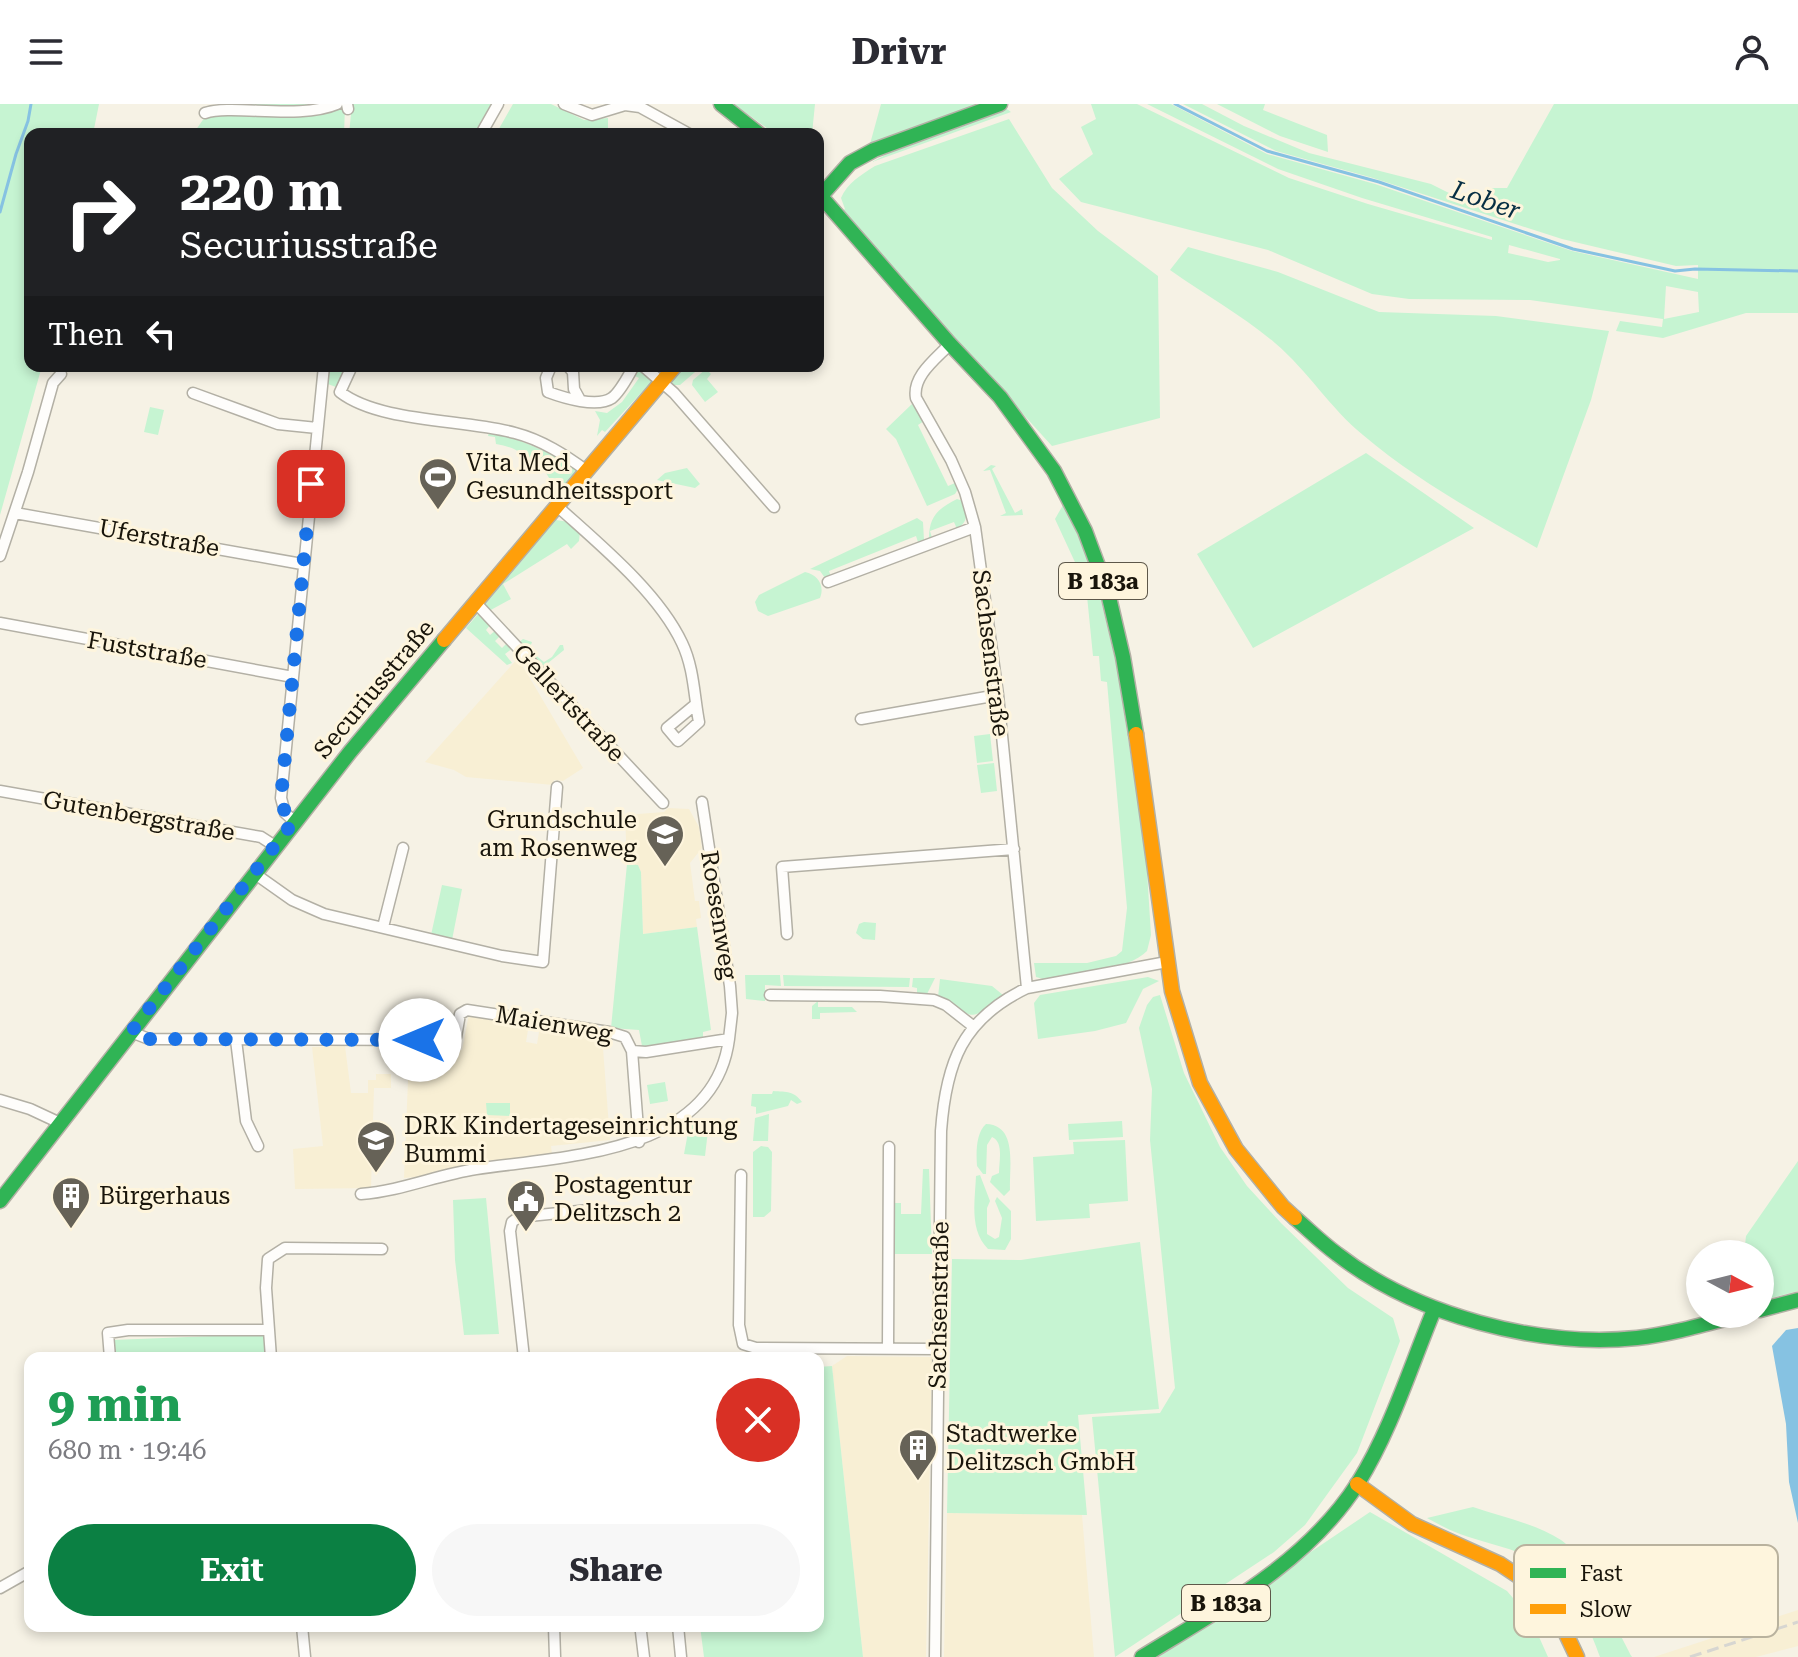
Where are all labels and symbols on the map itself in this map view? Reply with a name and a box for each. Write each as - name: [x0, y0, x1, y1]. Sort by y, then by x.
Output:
- water label: Lober: [1447, 174, 1525, 226]
- place label: Vita Med Gesundheitssport: [466, 449, 673, 505]
- pin: [277, 450, 345, 518]
- sports icon: Vita Med Gesundheitssport: [417, 456, 459, 511]
- street label: Uferstraße: [96, 514, 222, 562]
- road number: B 183a: [1059, 563, 1147, 599]
- street label: Sachsenstraße: [967, 568, 1015, 738]
- street label: Securiusstraße: [308, 614, 440, 764]
- street label: Fuststraße: [85, 626, 209, 674]
- street label: Gellertstraße: [507, 638, 631, 768]
- street label: Gutenbergstraße: [41, 785, 237, 847]
- place label: Grundschule am Rosenweg: [479, 806, 637, 862]
- school or university icon: Grundschule am Rosenweg: [644, 813, 686, 868]
- street label: Roesenweg: [695, 849, 743, 982]
- position arrow: [378, 998, 462, 1082]
- street label: Maienweg: [494, 1000, 615, 1048]
- place label: DRK Kindertageseinrichtung Bummi: [404, 1112, 738, 1168]
- school or university icon: DRK Kindertageseinrichtung Bummi: [355, 1119, 397, 1174]
- place label: Postagentur Delitzsch 2: [554, 1171, 692, 1227]
- building icon: Bürgerhaus: [50, 1175, 92, 1230]
- public building icon: Postagentur Delitzsch 2: [505, 1178, 547, 1233]
- place label: Bürgerhaus: [99, 1182, 230, 1210]
- street label: Sachsenstraße: [924, 1221, 954, 1389]
- north arrow: [1686, 1240, 1774, 1328]
- place label: Stadtwerke Delitzsch GmbH: [946, 1420, 1135, 1476]
- building icon: Stadtwerke Delitzsch GmbH: [897, 1427, 939, 1482]
- legend: [1514, 1545, 1778, 1637]
- text: Fast: [1580, 1561, 1623, 1586]
- road number: B 183a: [1182, 1585, 1270, 1621]
- text: Slow: [1580, 1597, 1633, 1622]

